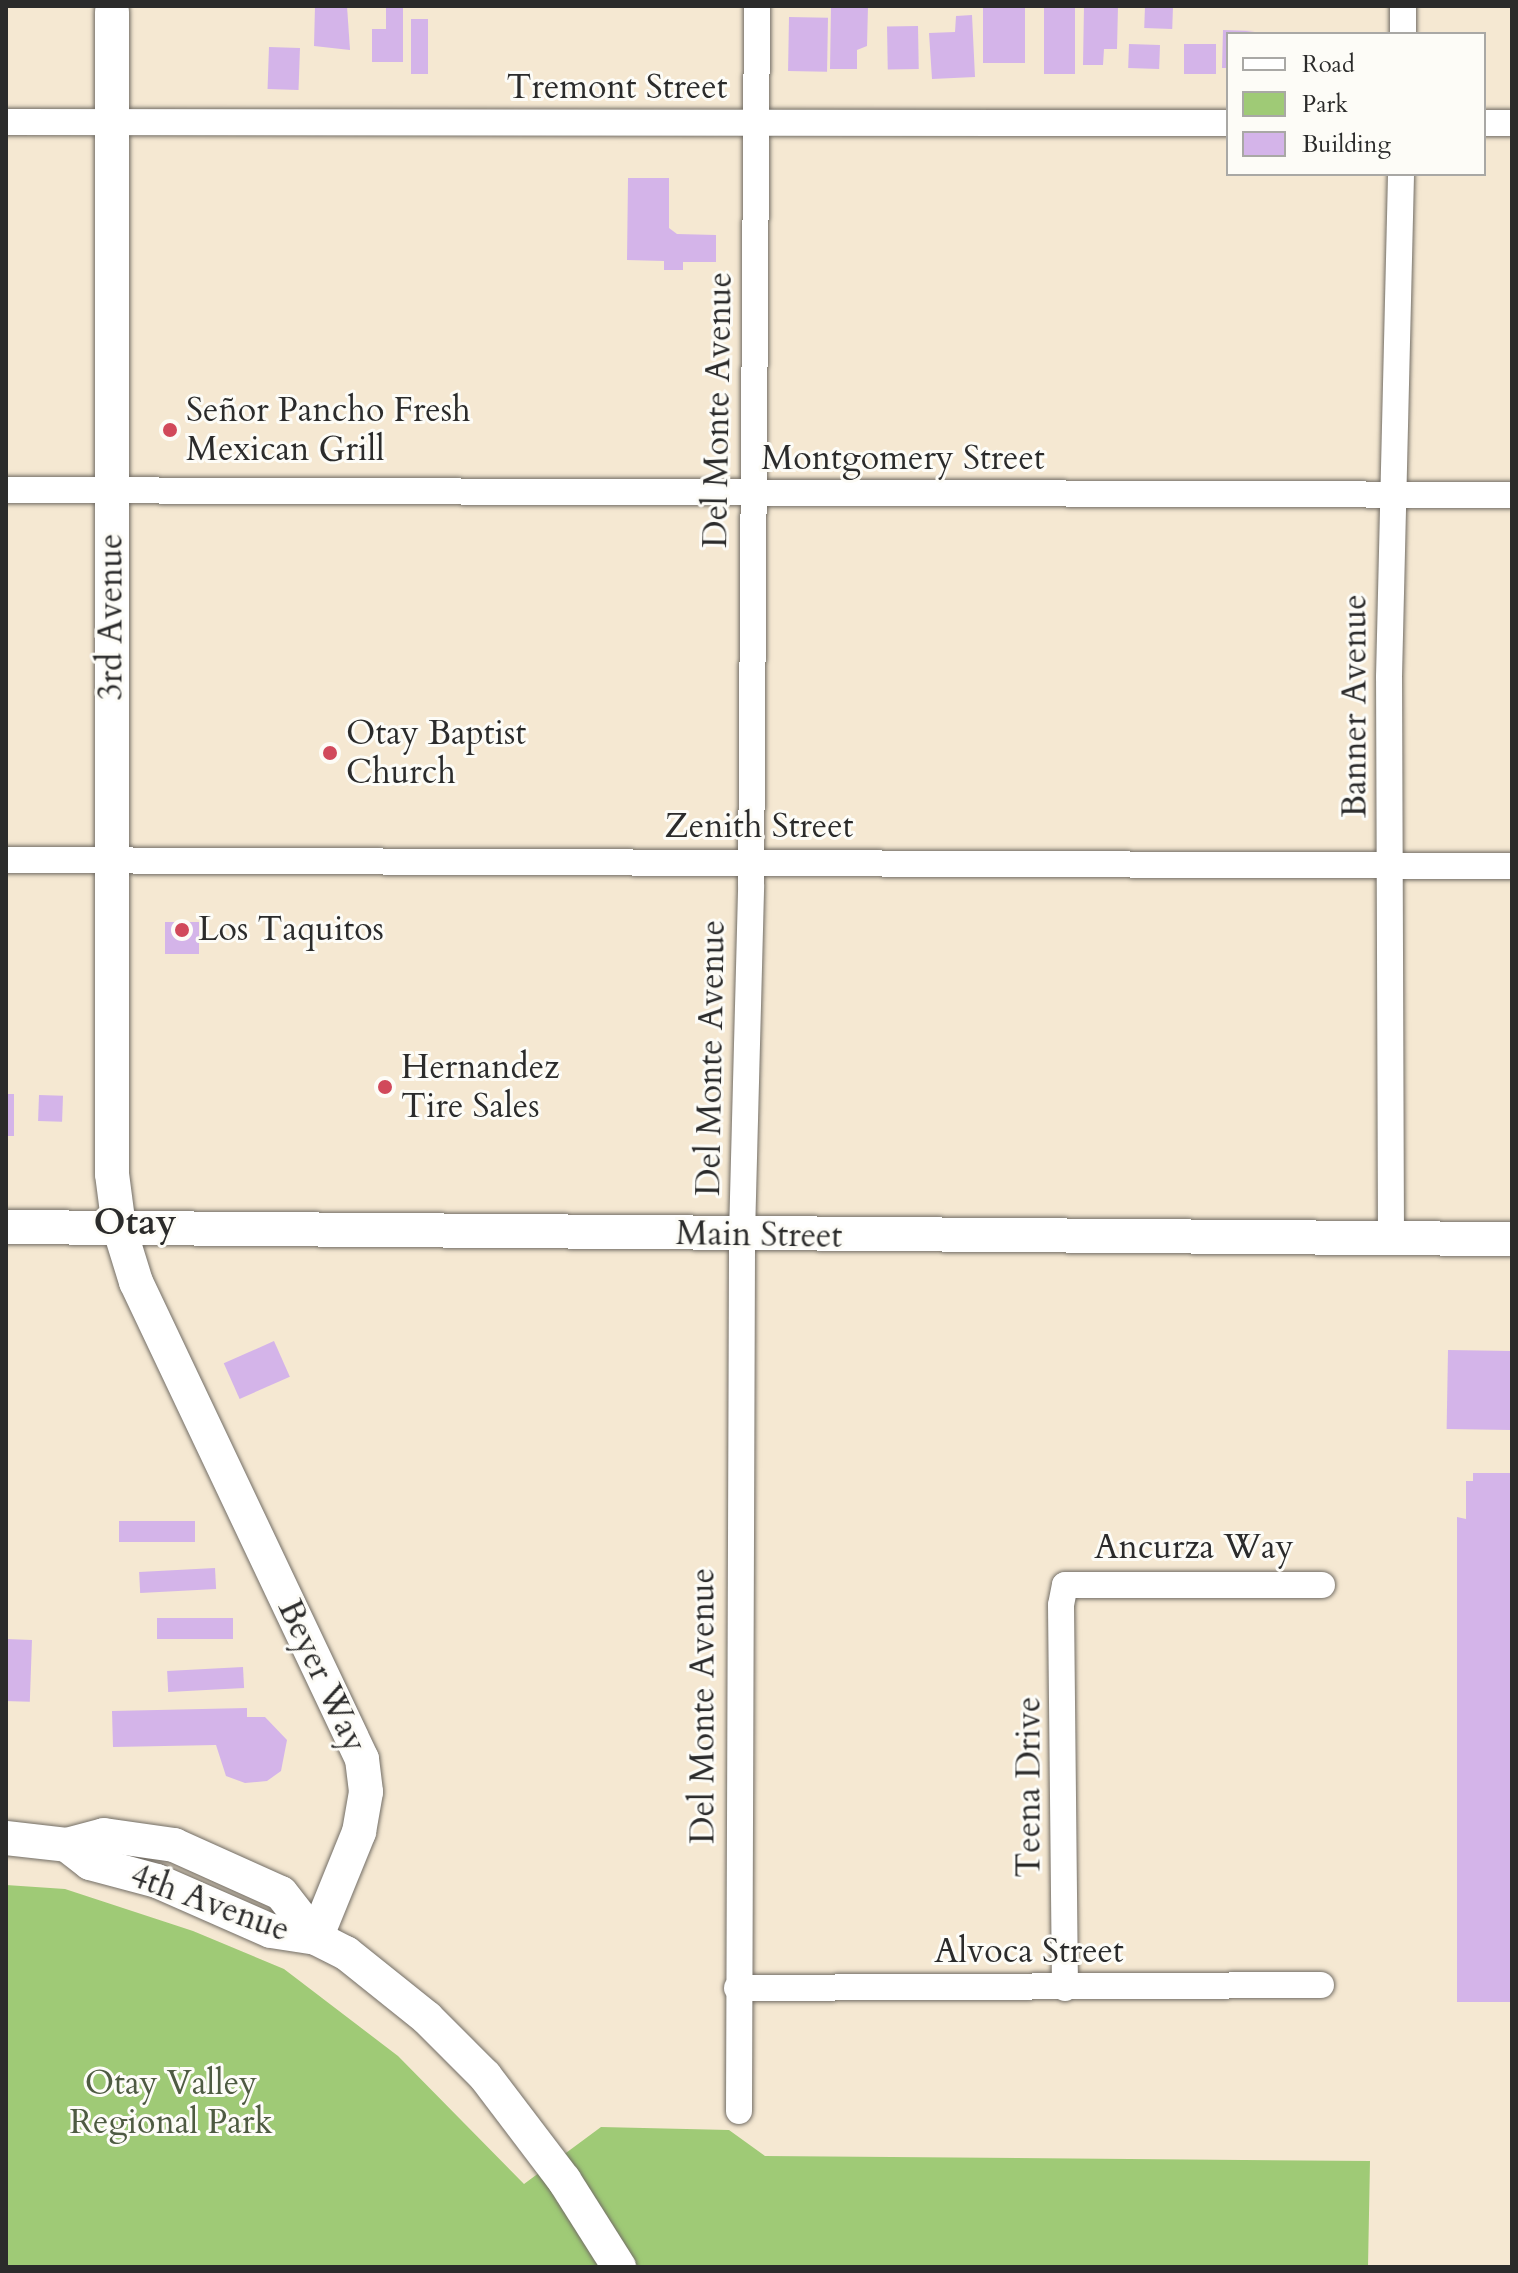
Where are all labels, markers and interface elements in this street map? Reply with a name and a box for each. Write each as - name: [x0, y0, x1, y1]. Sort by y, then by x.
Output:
- legend: [1226, 32, 1486, 176]
- text: Road: [1302, 48, 1355, 81]
- street label: Tremont Street: [507, 68, 727, 108]
- text: Park: [1302, 88, 1348, 121]
- text: Building: [1302, 128, 1391, 161]
- street label: Del Monte Avenue: [695, 272, 741, 548]
- place label: Señor Pancho Fresh Mexican Grill: [186, 390, 471, 470]
- marker: Señor Pancho Fresh Mexican Grill: [161, 421, 179, 439]
- street label: Montgomery Street: [761, 439, 1045, 479]
- street label: 3rd Avenue: [91, 533, 131, 701]
- street label: Banner Avenue: [1335, 594, 1375, 818]
- place label: Otay Baptist Church: [346, 713, 526, 792]
- marker: Otay Baptist Church: [321, 744, 339, 762]
- street label: Zenith Street: [665, 807, 853, 847]
- place label: Los Taquitos: [198, 910, 384, 950]
- street label: Del Monte Avenue: [688, 920, 734, 1196]
- marker: Los Taquitos: [173, 921, 191, 939]
- place label: Hernandez Tire Sales: [401, 1047, 559, 1126]
- marker: Hernandez Tire Sales: [376, 1078, 394, 1096]
- district label: Otay: [93, 1201, 177, 1245]
- street label: Main Street: [675, 1213, 843, 1257]
- street label: Ancurza Way: [1094, 1528, 1294, 1568]
- street label: Del Monte Avenue: [683, 1568, 723, 1844]
- street label: Beyer Way: [269, 1593, 375, 1759]
- street label: Teena Drive: [1009, 1696, 1049, 1878]
- street label: 4th Avenue: [125, 1855, 295, 1951]
- street label: Alvoca Street: [934, 1932, 1124, 1972]
- park label: Otay Valley Regional Park: [69, 2063, 273, 2142]

